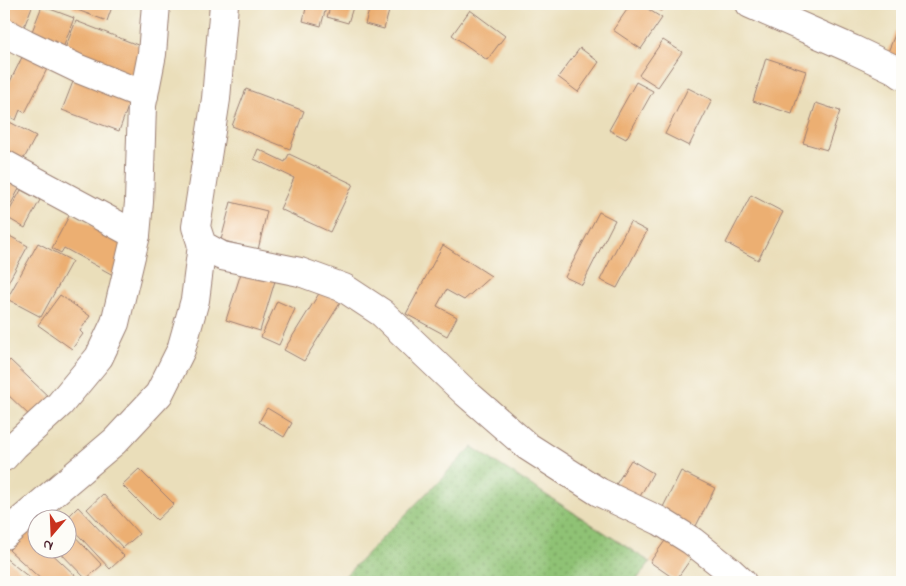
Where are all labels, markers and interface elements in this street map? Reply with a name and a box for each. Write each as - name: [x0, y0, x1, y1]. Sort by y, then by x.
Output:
- north arrow: [28, 508, 78, 558]
- text: N: [40, 533, 56, 556]

